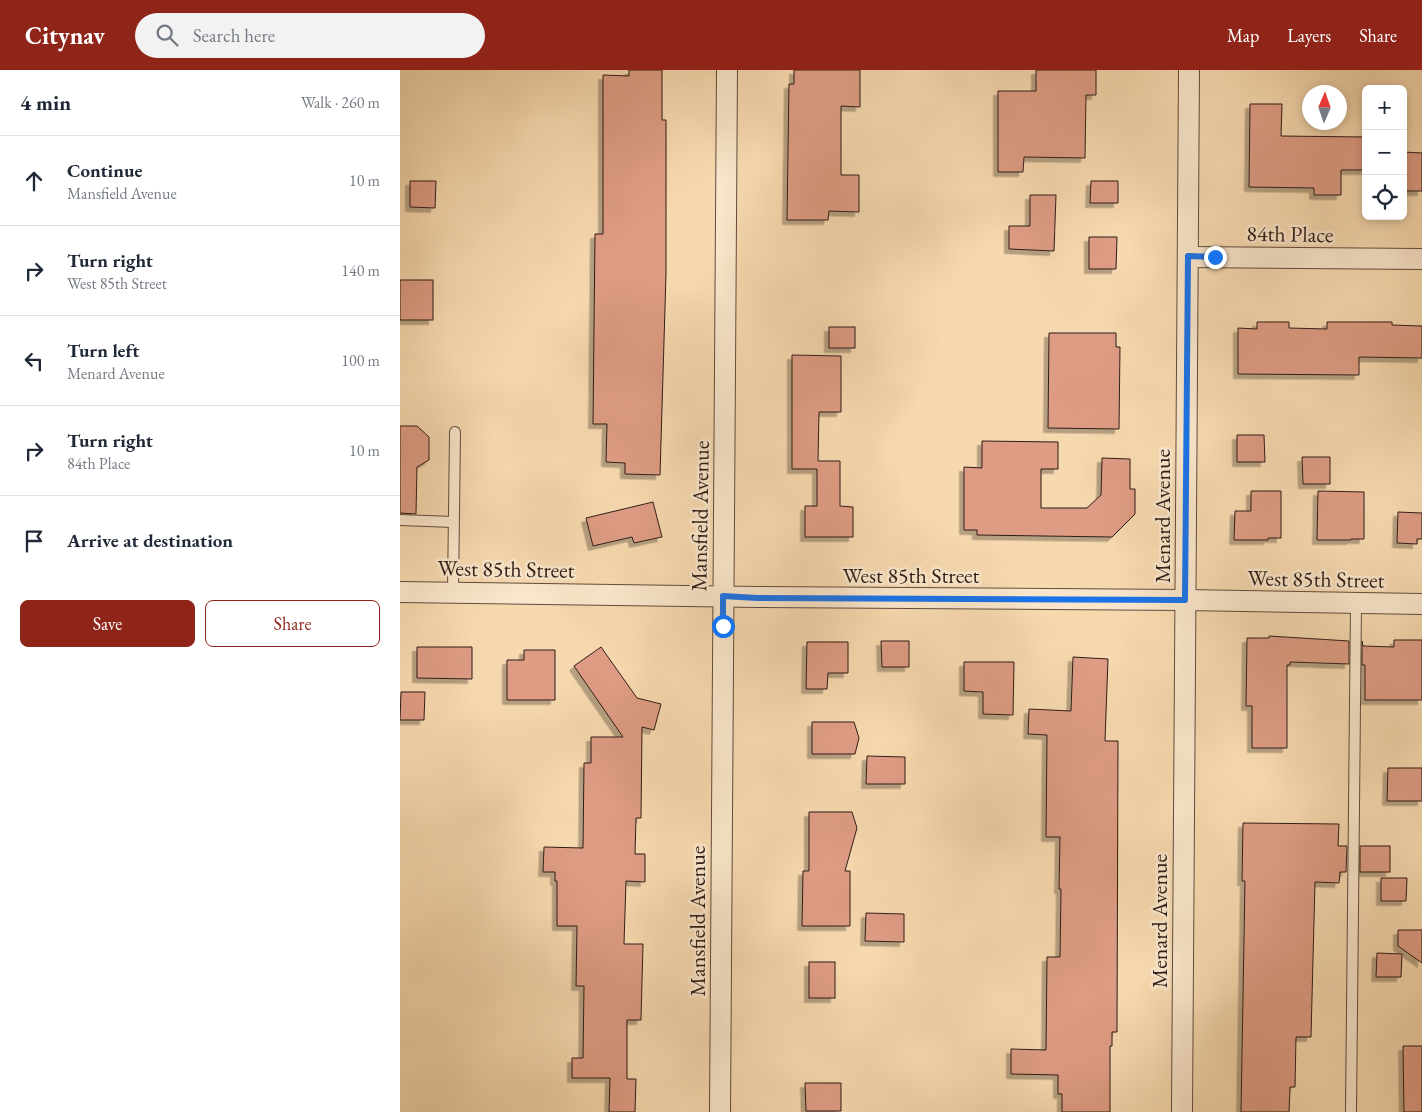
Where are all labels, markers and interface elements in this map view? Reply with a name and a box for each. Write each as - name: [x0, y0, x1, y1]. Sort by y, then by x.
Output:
- search box: [135, 13, 485, 58]
- text: Citynav: [25, 20, 105, 51]
- icon: search: [153, 21, 181, 49]
- text: Search here: [193, 23, 275, 48]
- text: Map: [1227, 24, 1259, 47]
- text: Layers: [1287, 24, 1331, 47]
- text: Share: [1359, 24, 1397, 47]
- north arrow: [1302, 85, 1347, 130]
- map controls: [1362, 85, 1407, 220]
- button: +: [1362, 85, 1407, 130]
- text: 4 min: [20, 89, 71, 116]
- text: Walk · 260 m: [301, 92, 380, 113]
- button: −: [1362, 130, 1407, 175]
- text: Continue: [67, 158, 142, 183]
- icon: ahead: [20, 167, 48, 195]
- text: 10 m: [349, 170, 380, 191]
- button: locate: [1362, 175, 1407, 220]
- text: Mansfield Avenue: [67, 183, 177, 204]
- street label: 84th Place: [1246, 219, 1334, 249]
- route end: [1204, 246, 1227, 269]
- text: Turn right: [67, 248, 153, 273]
- icon: right: [20, 257, 48, 285]
- text: 140 m: [341, 260, 380, 281]
- text: West 85th Street: [67, 273, 167, 294]
- text: Turn left: [67, 338, 139, 363]
- icon: left: [20, 347, 48, 375]
- text: 100 m: [341, 350, 380, 371]
- text: Menard Avenue: [67, 363, 165, 384]
- text: Turn right: [67, 428, 153, 453]
- icon: right: [20, 437, 48, 465]
- text: 10 m: [349, 440, 380, 461]
- street label: Mansfield Avenue: [684, 440, 716, 592]
- street label: Menard Avenue: [1148, 448, 1177, 583]
- text: 84th Place: [67, 453, 130, 474]
- icon: arrive: [20, 527, 48, 555]
- text: Arrive at destination: [67, 528, 233, 553]
- street label: West 85th Street: [437, 553, 575, 585]
- street label: West 85th Street: [842, 561, 980, 590]
- street label: West 85th Street: [1247, 563, 1385, 595]
- button: Save: [20, 600, 195, 647]
- button: Share: [205, 600, 380, 647]
- route start: [712, 615, 735, 638]
- street label: Mansfield Avenue: [683, 845, 712, 996]
- street label: Menard Avenue: [1145, 853, 1174, 988]

